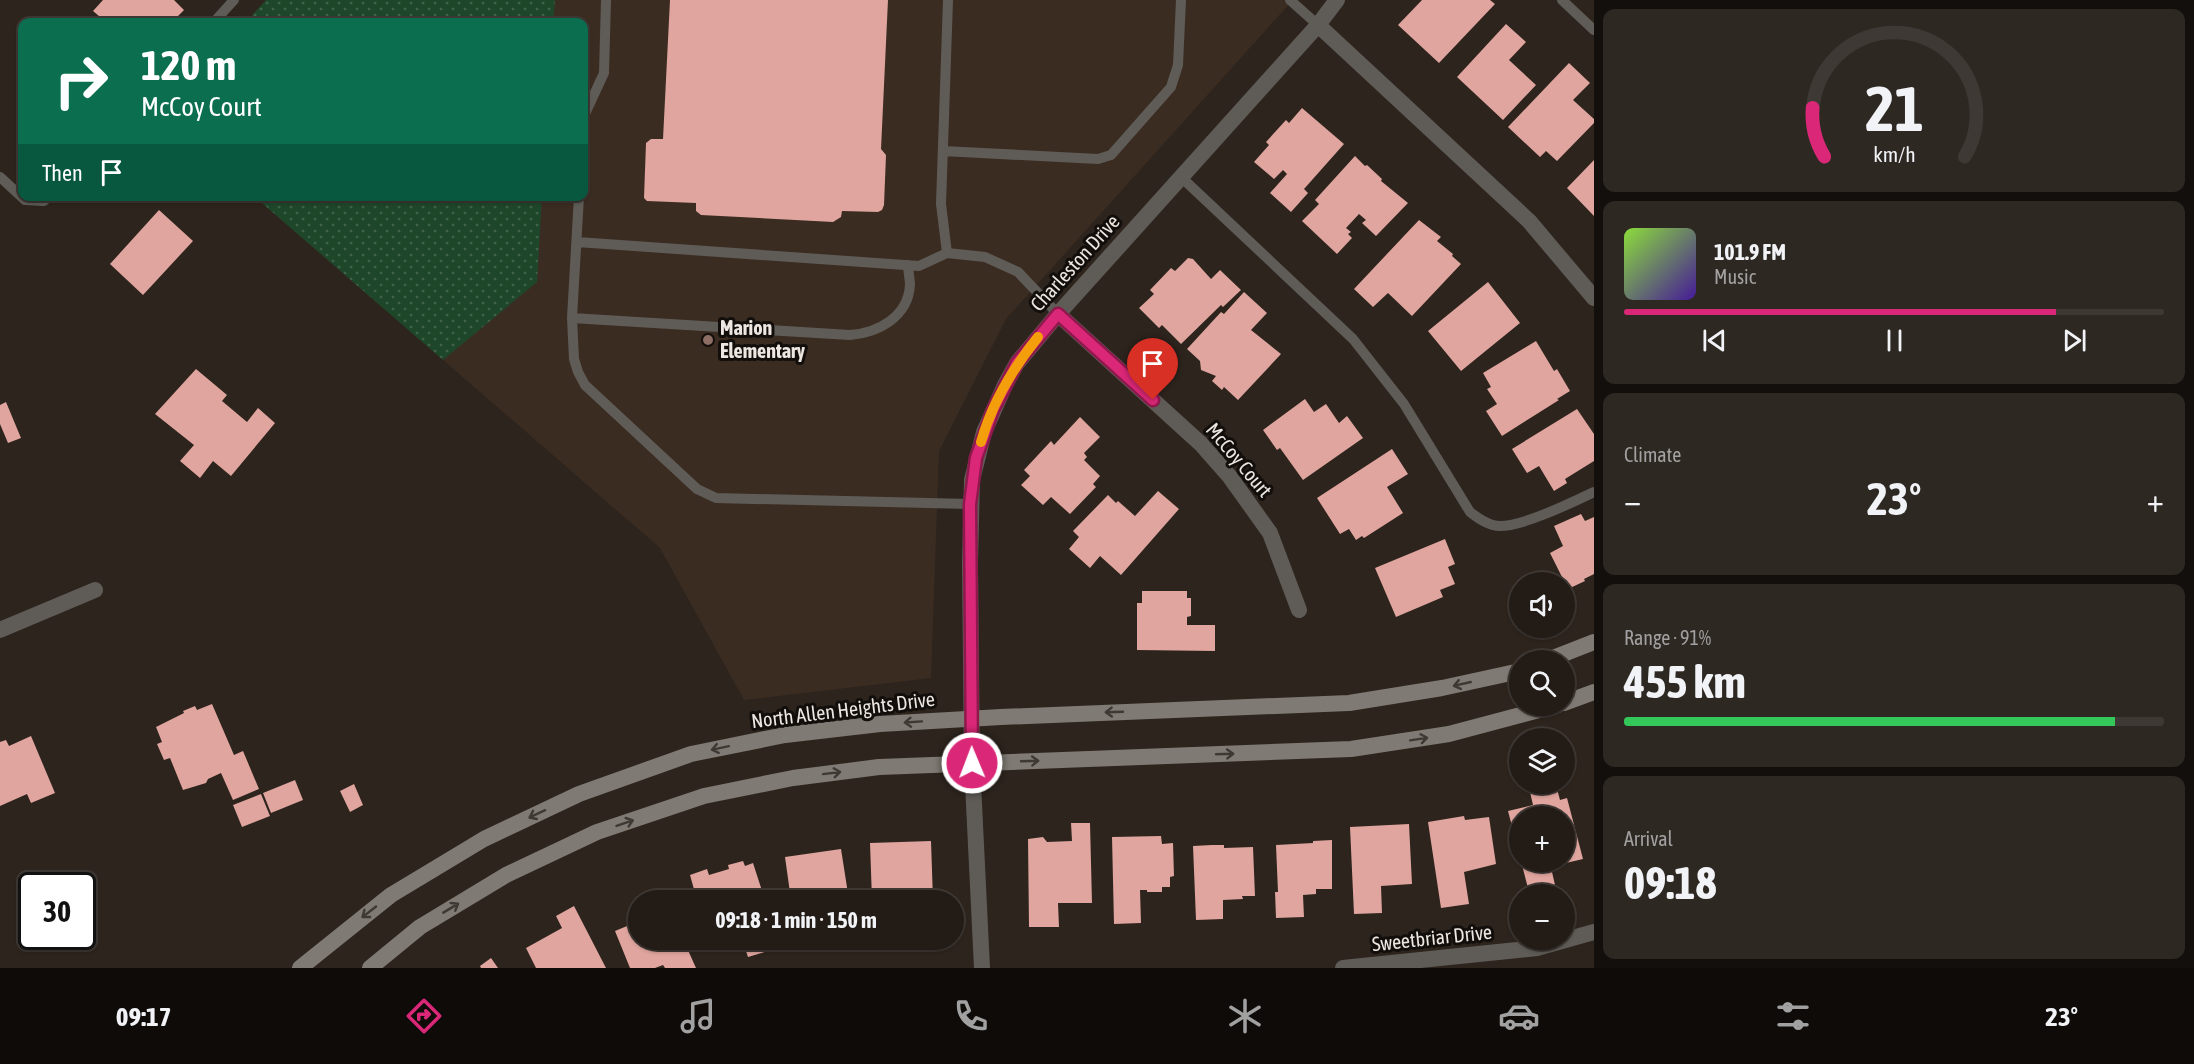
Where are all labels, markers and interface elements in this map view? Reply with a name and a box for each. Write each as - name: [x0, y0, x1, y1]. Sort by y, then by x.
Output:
- text: 120 m: [141, 41, 236, 89]
- icon: right: [42, 42, 120, 120]
- text: 21: [1865, 74, 1923, 145]
- text: McCoy Court: [141, 91, 262, 122]
- text: km/h: [1873, 143, 1915, 168]
- icon: arrive: [95, 156, 128, 189]
- text: Then: [42, 160, 83, 186]
- street label: Charleston Drive: [1025, 210, 1124, 315]
- text: 101.9 FM: [1714, 239, 1786, 265]
- text: Music: [1714, 265, 1756, 288]
- place label: Marion Elementary: [720, 316, 806, 362]
- icon: previous: [1698, 324, 1731, 357]
- icon: pause: [1878, 324, 1911, 357]
- icon: next: [2058, 324, 2091, 357]
- marker: Marion Elementary: [701, 333, 715, 347]
- pin: [1127, 338, 1178, 400]
- icon: arrive: [1136, 347, 1169, 380]
- street label: McCoy Court: [1202, 418, 1277, 502]
- text: Climate: [1624, 443, 1681, 466]
- text: 23°: [1867, 473, 1921, 525]
- text: −: [1624, 481, 1641, 519]
- text: +: [2147, 481, 2164, 519]
- map controls: [1509, 572, 1575, 950]
- button: sound: [1509, 572, 1575, 638]
- text: Range · 91%: [1624, 626, 1711, 649]
- button: search: [1509, 650, 1575, 716]
- text: 455 km: [1624, 656, 1746, 708]
- one-way arrow: [1453, 678, 1472, 690]
- street label: North Allen Heights Drive: [750, 687, 936, 732]
- one-way arrow: [1104, 707, 1124, 718]
- one-way arrow: [903, 716, 923, 727]
- button: layers: [1509, 728, 1575, 794]
- position arrow: [940, 731, 1004, 795]
- one-way arrow: [1409, 733, 1429, 744]
- one-way arrow: [711, 743, 730, 754]
- one-way arrow: [1215, 748, 1235, 760]
- one-way arrow: [1020, 756, 1040, 767]
- one-way arrow: [822, 768, 842, 779]
- button: +: [1509, 806, 1575, 872]
- one-way arrow: [528, 808, 546, 820]
- one-way arrow: [615, 816, 634, 827]
- text: Arrival: [1624, 827, 1673, 850]
- text: 09:18: [1624, 857, 1717, 909]
- speed limit sign: 30: [18, 872, 96, 950]
- button: −: [1509, 884, 1575, 950]
- one-way arrow: [442, 902, 459, 915]
- one-way arrow: [361, 906, 377, 919]
- text: 09:18 · 1 min · 150 m: [715, 907, 877, 933]
- street label: Sweetbriar Drive: [1371, 920, 1493, 955]
- icon: directions: [403, 995, 445, 1037]
- icon: music: [677, 995, 719, 1037]
- icon: phone: [950, 995, 992, 1037]
- icon: climate: [1224, 995, 1266, 1037]
- icon: car: [1498, 995, 1540, 1037]
- icon: filters: [1772, 995, 1814, 1037]
- text: 09:17: [116, 1001, 171, 1032]
- text: 23°: [2045, 1001, 2078, 1032]

